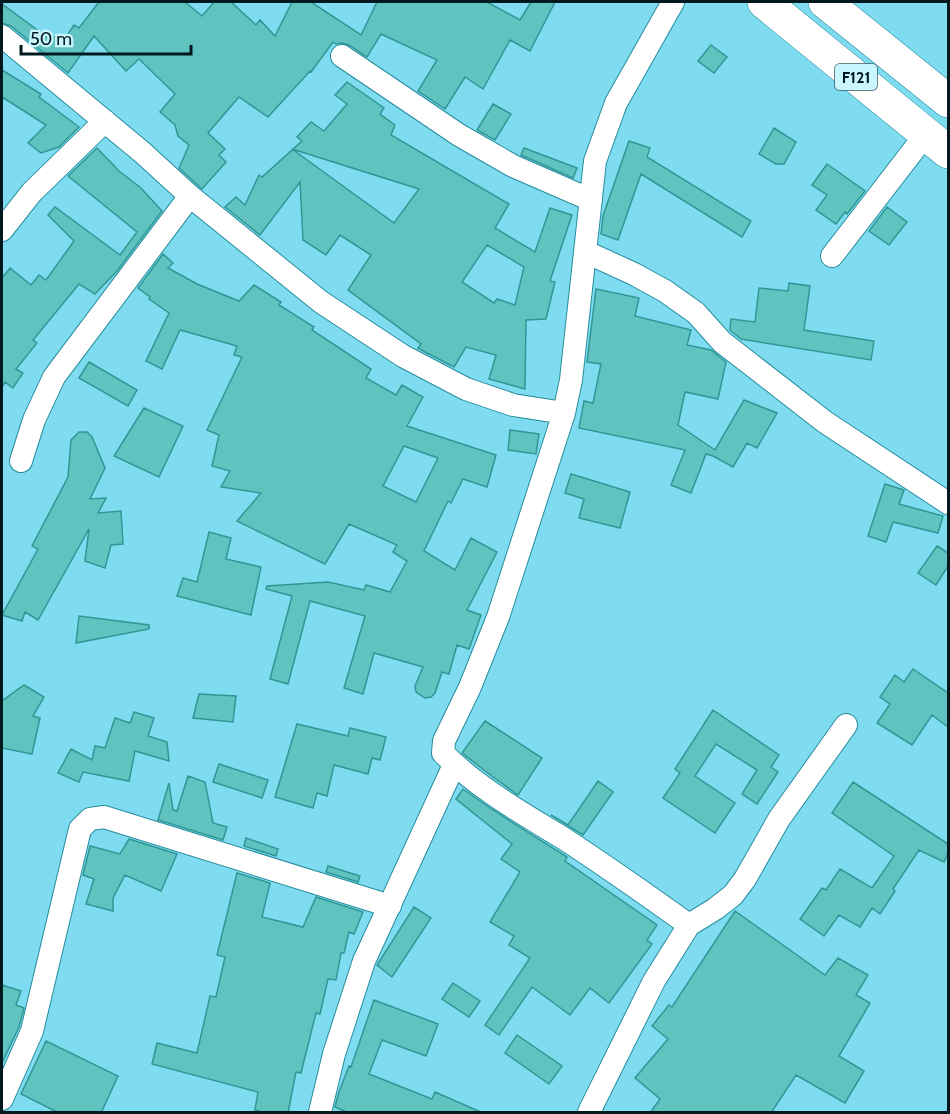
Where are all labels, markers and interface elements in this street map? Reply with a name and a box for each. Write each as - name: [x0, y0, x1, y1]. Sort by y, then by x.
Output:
- scale bar: [21, 18, 190, 56]
- text: 50 m: [30, 28, 72, 50]
- road number: F121: [835, 64, 877, 90]

